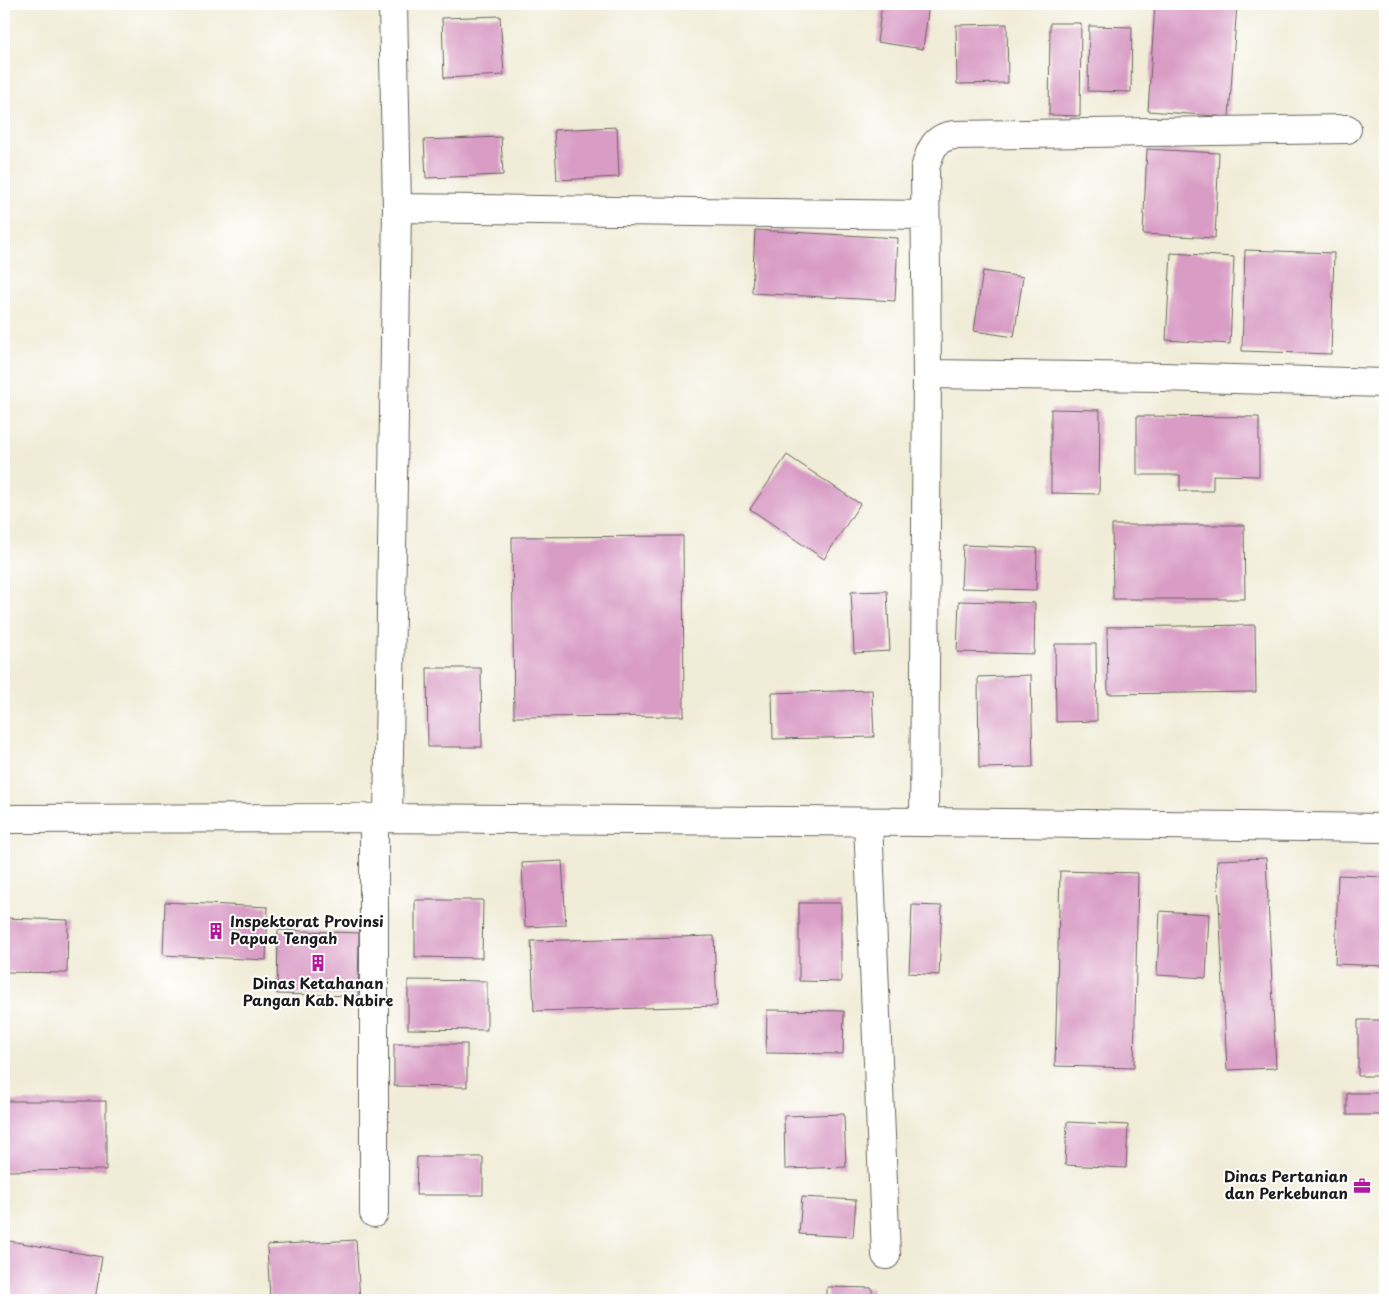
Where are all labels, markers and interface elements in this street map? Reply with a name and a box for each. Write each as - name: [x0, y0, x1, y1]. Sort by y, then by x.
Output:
- place label: Inspektorat Provinsi Papua Tengah: [230, 909, 384, 949]
- building icon: Inspektorat Provinsi Papua Tengah: [206, 921, 226, 941]
- building icon: Dinas Ketahanan Pangan Kab. Nabire: [308, 953, 328, 973]
- place label: Dinas Ketahanan Pangan Kab. Nabire: [243, 971, 393, 1011]
- place label: Dinas Pertanian dan Perkebunan: [1224, 1164, 1348, 1204]
- office icon: Dinas Pertanian dan Perkebunan: [1352, 1176, 1372, 1196]

